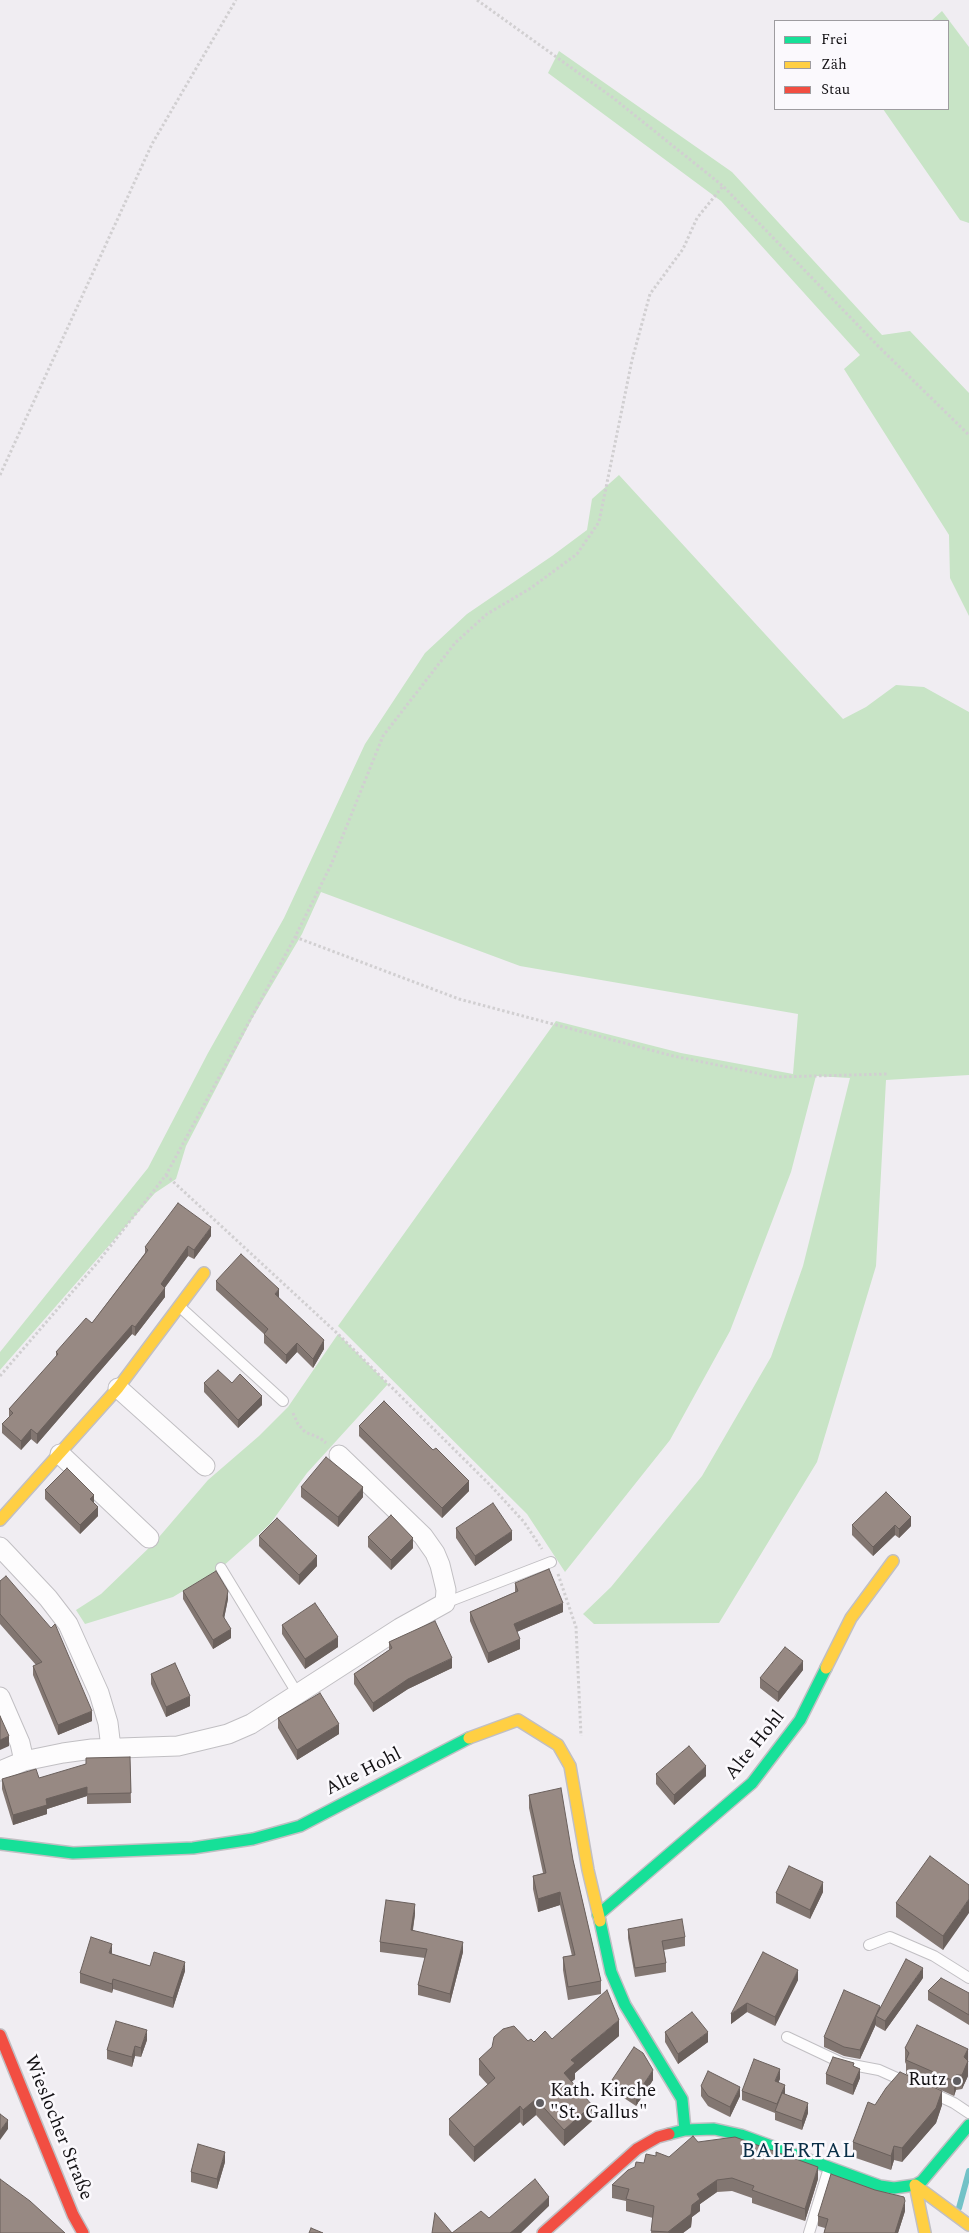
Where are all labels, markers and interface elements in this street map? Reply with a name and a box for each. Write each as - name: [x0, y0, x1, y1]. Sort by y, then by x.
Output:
- legend: [774, 20, 949, 110]
- text: Frei: [821, 28, 848, 51]
- text: Zäh: [821, 53, 847, 76]
- text: Stau: [821, 78, 850, 101]
- street label: Alte Hohl: [721, 1707, 791, 1785]
- street label: Alte Hohl: [322, 1744, 406, 1802]
- street label: Wieslocher Straße: [18, 2052, 96, 2204]
- place label: Rutz: [908, 2070, 947, 2092]
- marker: Rutz: [951, 2075, 963, 2087]
- place label: Kath. Kirche "St. Gallus": [550, 2081, 656, 2125]
- marker: Kath. Kirche "St. Gallus": [534, 2097, 546, 2109]
- district label: BAIERTAL: [740, 2140, 858, 2166]

